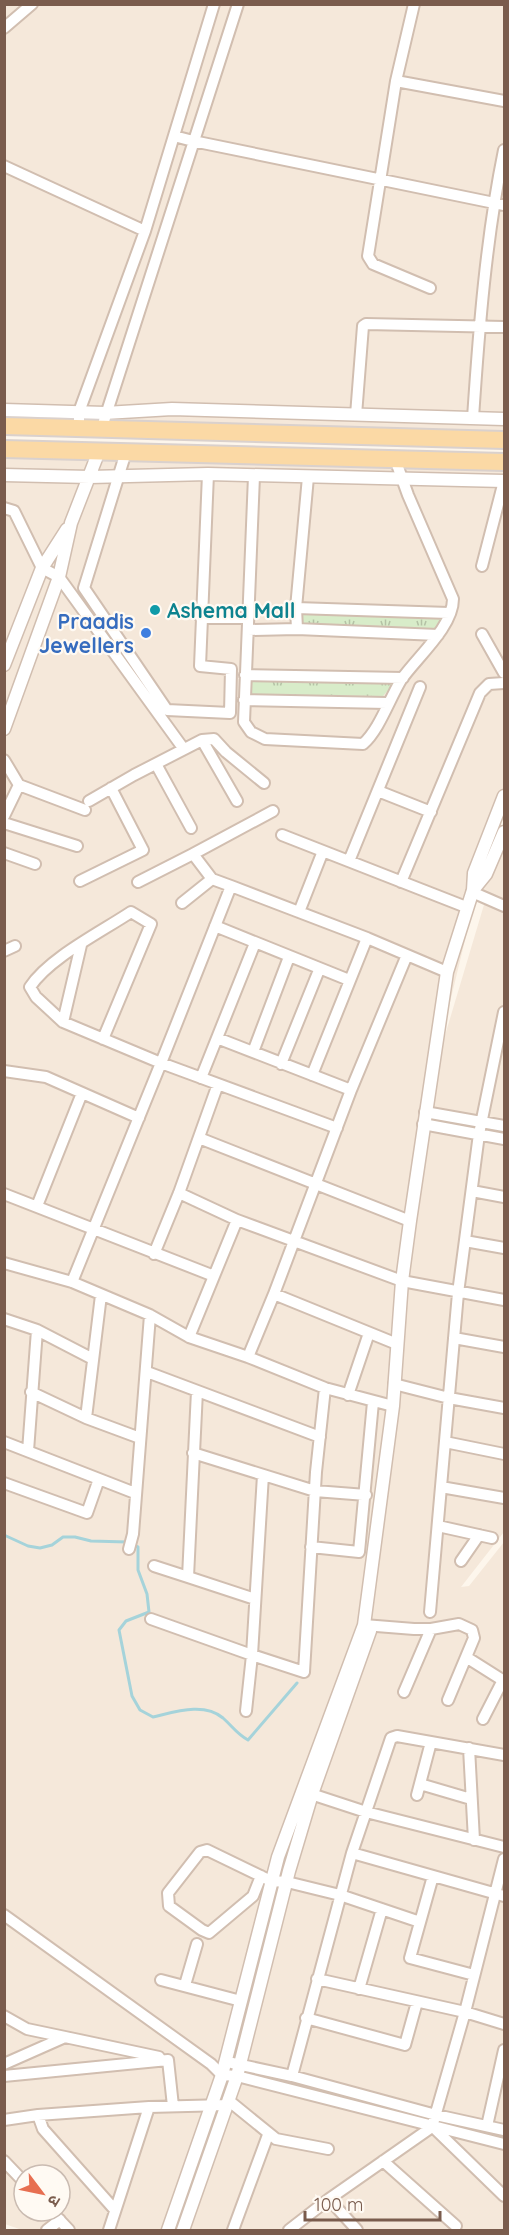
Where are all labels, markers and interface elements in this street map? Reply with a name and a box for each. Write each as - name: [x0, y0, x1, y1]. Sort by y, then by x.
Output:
- place label: Ashema Mall: [167, 597, 295, 623]
- marker: Ashema Mall: [148, 603, 162, 617]
- place label: Praadis Jewellers: [39, 608, 134, 658]
- marker: Praadis Jewellers: [139, 626, 153, 640]
- north arrow: [12, 2163, 72, 2223]
- scale bar: [305, 2184, 440, 2222]
- text: उ: [43, 2192, 66, 2211]
- text: 100 m: [314, 2193, 363, 2216]

